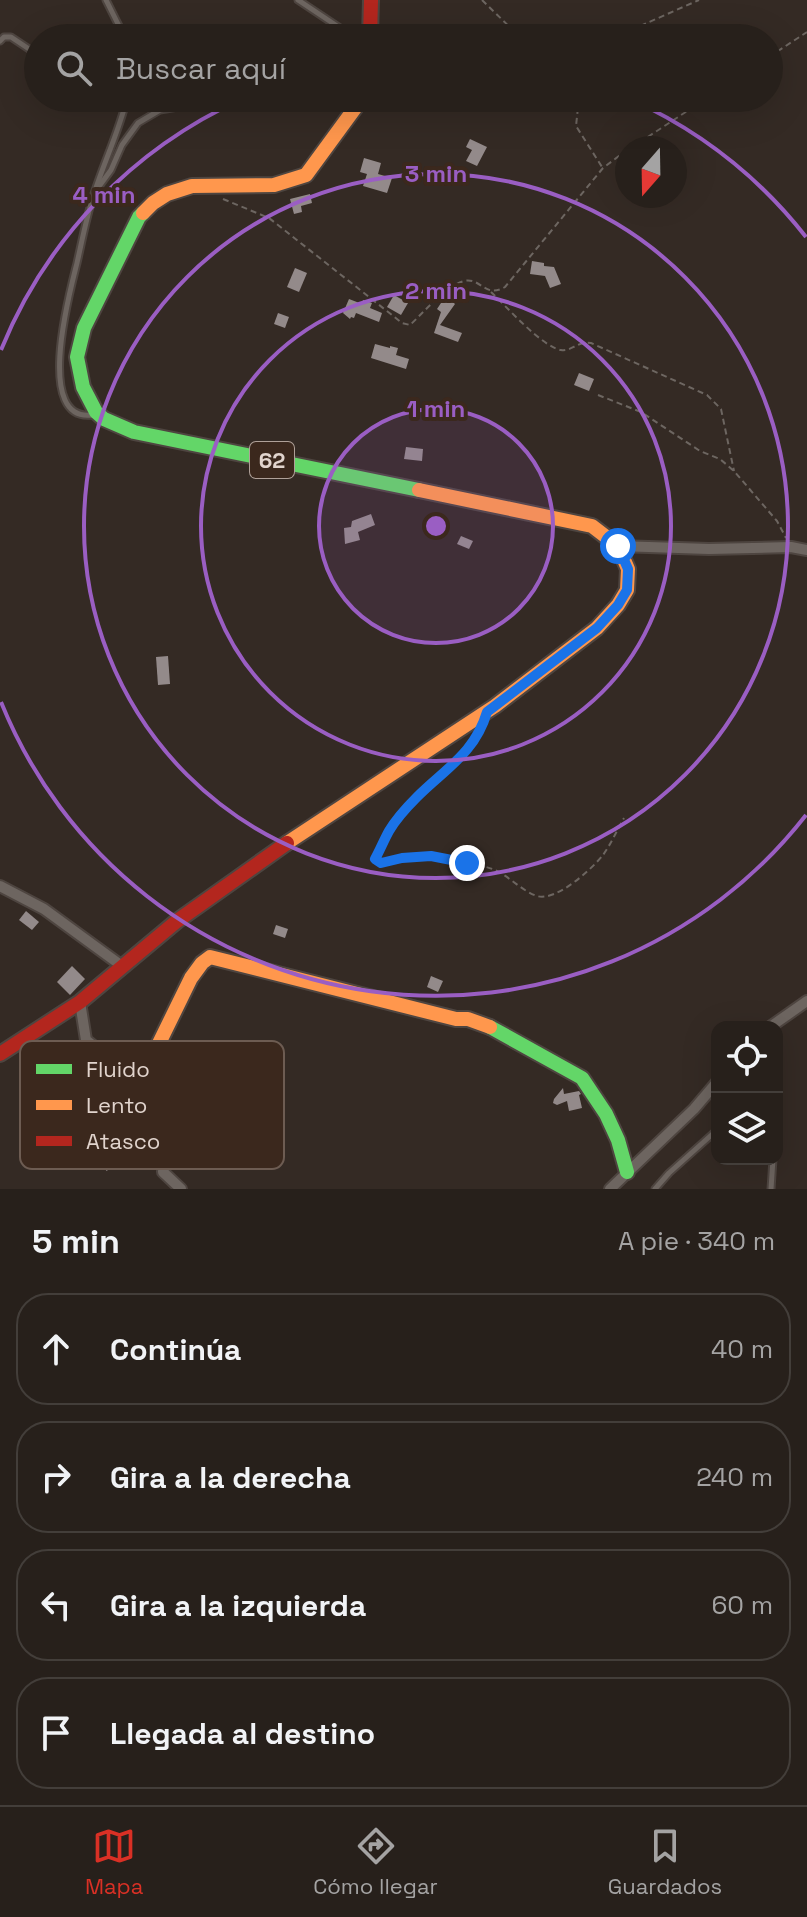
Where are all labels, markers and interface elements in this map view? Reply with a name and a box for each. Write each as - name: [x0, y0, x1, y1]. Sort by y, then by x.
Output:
- search box: [24, 24, 783, 112]
- icon: search: [52, 46, 96, 90]
- text: Buscar aquí: [116, 49, 286, 88]
- north arrow: [615, 136, 687, 208]
- text: 3 min: [405, 158, 467, 189]
- text: 4 min: [72, 179, 136, 210]
- text: 2 min: [405, 275, 467, 306]
- text: 1 min: [407, 393, 465, 424]
- road number: 62: [250, 442, 294, 478]
- centre of rings: [422, 512, 450, 540]
- route start: [600, 528, 636, 564]
- route end: [449, 845, 485, 881]
- map controls: [711, 1021, 783, 1165]
- button: locate: [711, 1021, 783, 1093]
- legend: [20, 1041, 284, 1169]
- text: Fluido: [86, 1055, 150, 1083]
- text: Lento: [86, 1091, 147, 1119]
- button: layers: [711, 1093, 783, 1165]
- text: Atasco: [86, 1127, 160, 1155]
- text: 5 min: [32, 1220, 120, 1263]
- text: A pie · 340 m: [618, 1224, 775, 1258]
- icon: ahead: [34, 1327, 78, 1371]
- text: Continúa: [110, 1330, 241, 1369]
- text: 40 m: [711, 1332, 773, 1366]
- icon: right: [34, 1455, 78, 1499]
- text: Gira a la derecha: [110, 1458, 351, 1497]
- text: 240 m: [696, 1460, 773, 1494]
- icon: left: [34, 1583, 78, 1627]
- text: Gira a la izquierda: [110, 1586, 366, 1625]
- text: 60 m: [711, 1588, 773, 1622]
- icon: arrive: [34, 1711, 78, 1755]
- text: Llegada al destino: [110, 1714, 375, 1753]
- tab: Mapa: [85, 1824, 143, 1900]
- tab: Cómo llegar: [313, 1824, 438, 1900]
- tab: Guardados: [608, 1824, 722, 1900]

